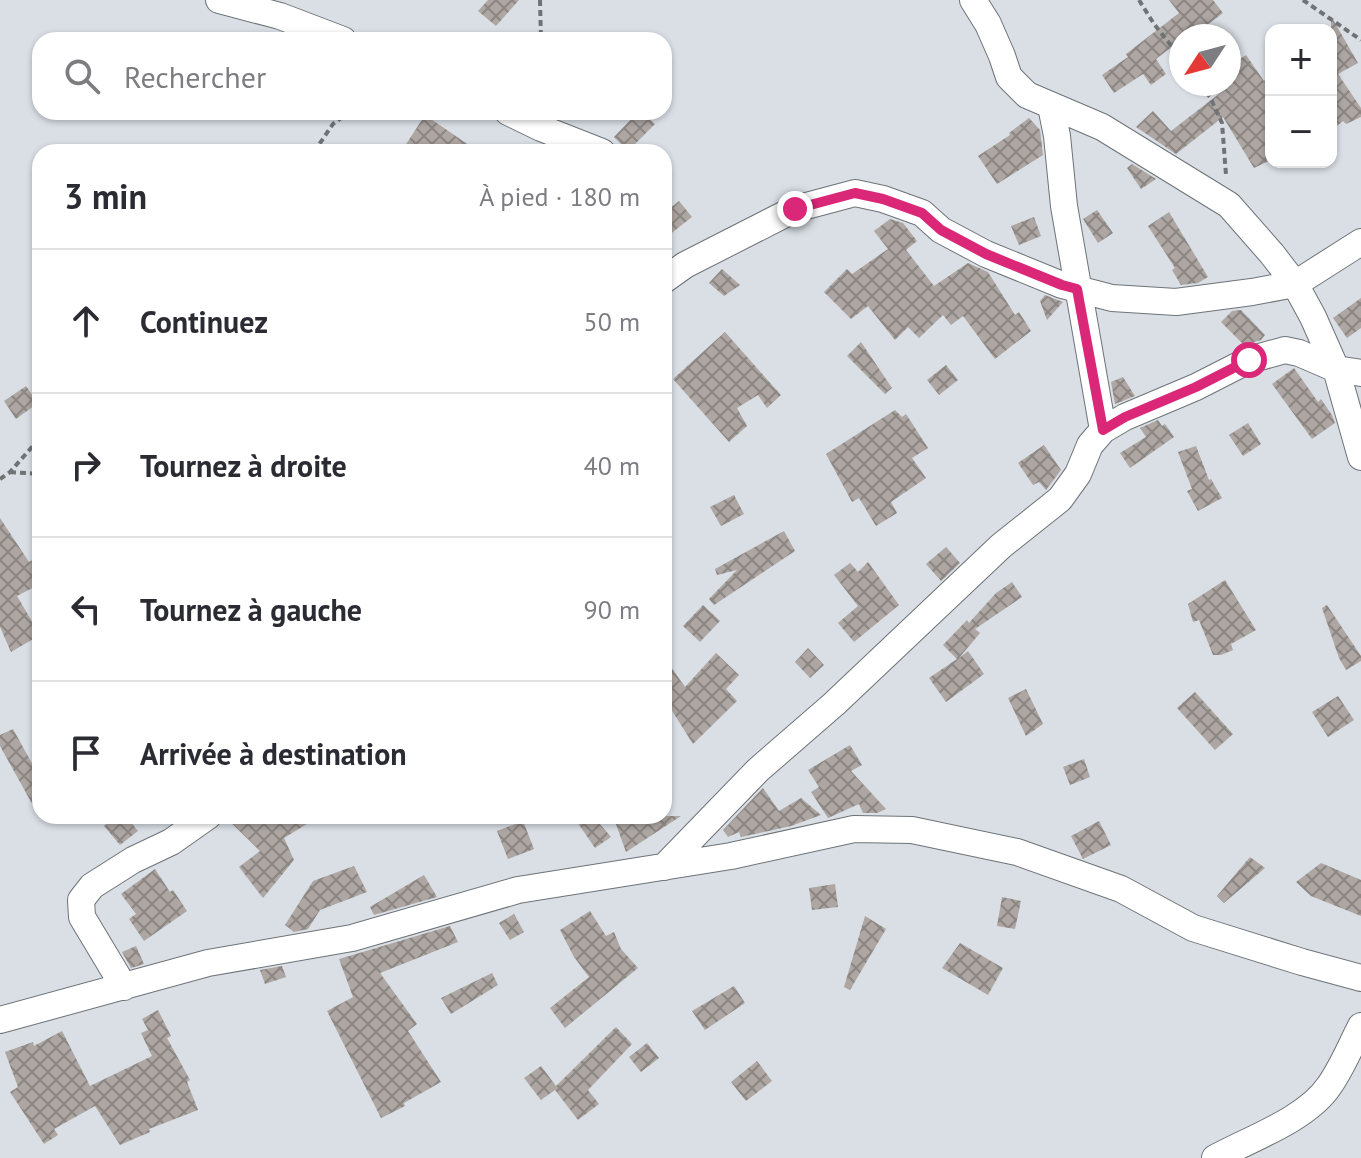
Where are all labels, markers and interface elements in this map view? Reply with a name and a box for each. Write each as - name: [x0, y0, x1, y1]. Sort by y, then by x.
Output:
- north arrow: [1169, 24, 1241, 96]
- map controls: [1265, 24, 1337, 168]
- button: +: [1265, 24, 1337, 96]
- search box: [32, 32, 672, 120]
- icon: search: [60, 54, 104, 98]
- text: Rechercher: [124, 57, 266, 96]
- button: −: [1265, 96, 1337, 168]
- text: 3 min: [64, 174, 147, 218]
- text: À pied · 180 m: [479, 180, 640, 213]
- route end: [777, 191, 813, 227]
- icon: ahead: [64, 299, 108, 343]
- text: Continuez: [140, 302, 268, 341]
- text: 50 m: [584, 305, 640, 338]
- route start: [1231, 342, 1267, 378]
- icon: right: [64, 443, 108, 487]
- text: Tournez à droite: [140, 446, 347, 485]
- text: 40 m: [584, 449, 640, 482]
- icon: left: [64, 587, 108, 631]
- text: Tournez à gauche: [140, 590, 362, 629]
- text: 90 m: [584, 593, 640, 626]
- icon: arrive: [64, 731, 108, 775]
- text: Arrivée à destination: [140, 734, 407, 773]

